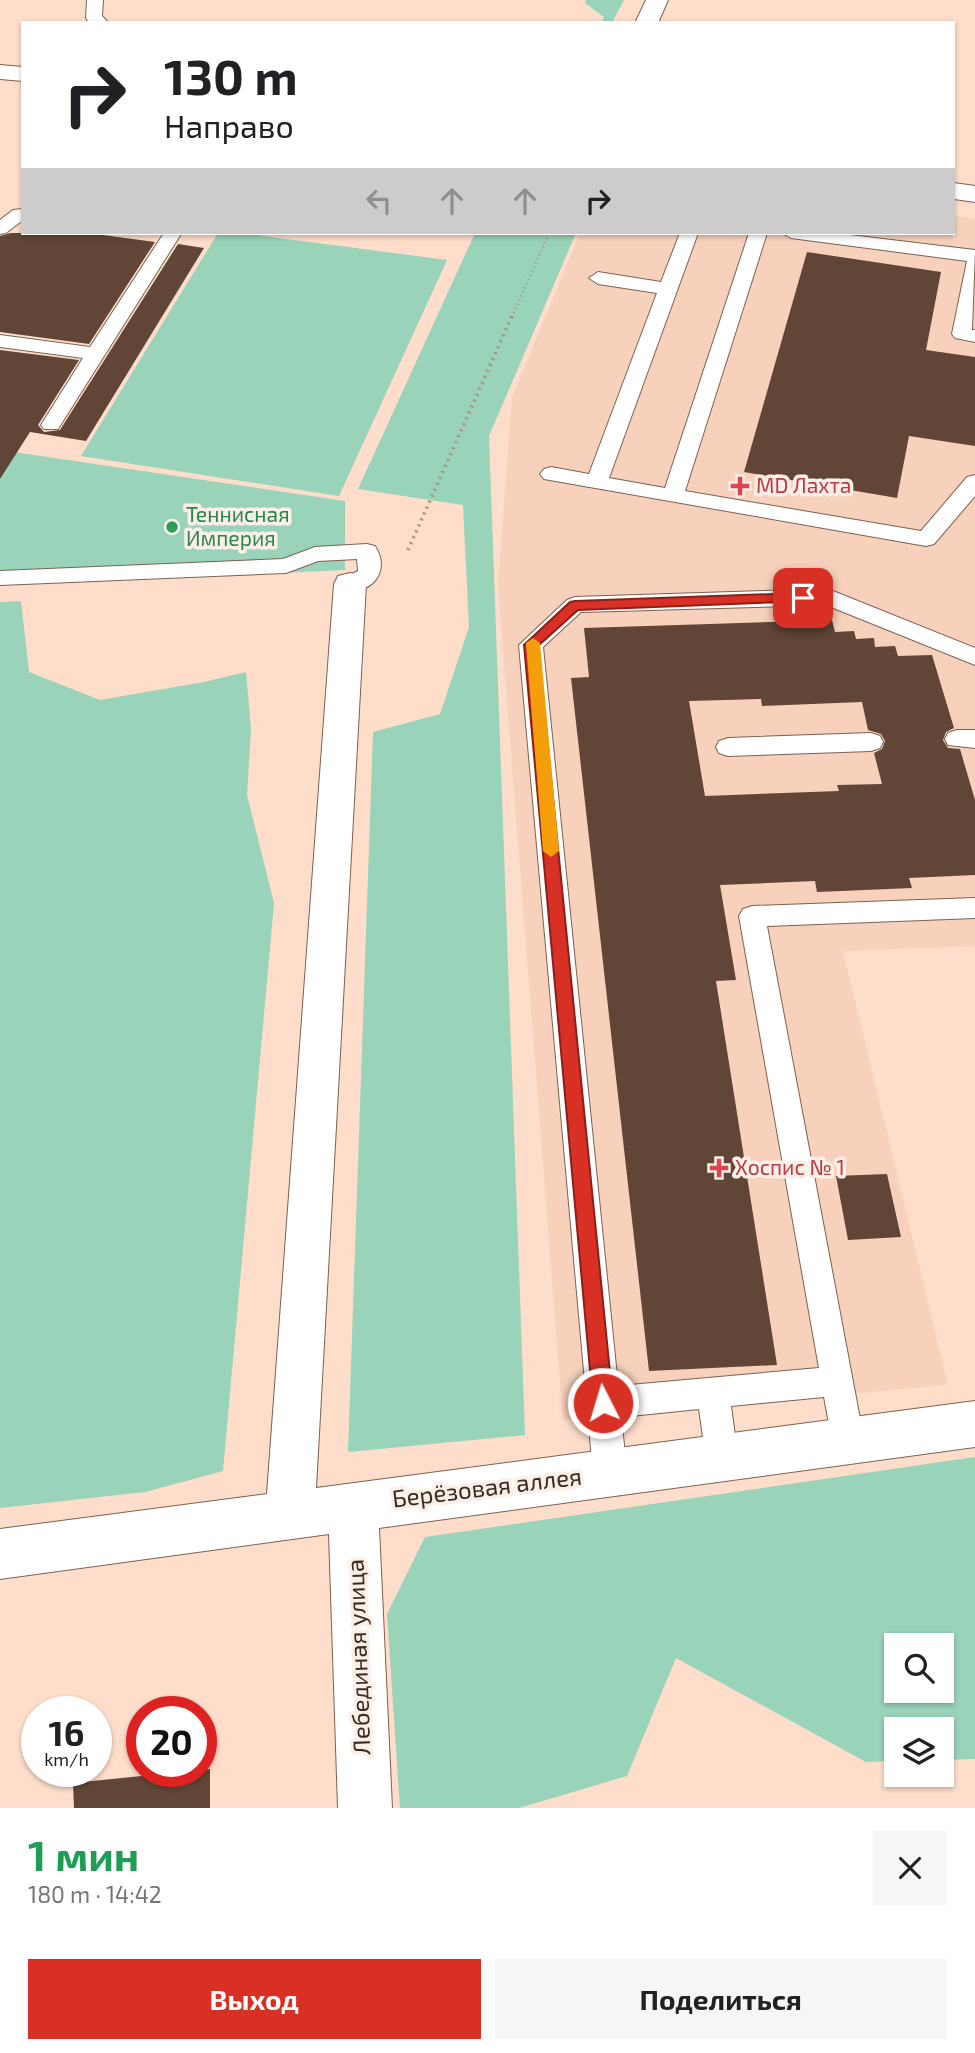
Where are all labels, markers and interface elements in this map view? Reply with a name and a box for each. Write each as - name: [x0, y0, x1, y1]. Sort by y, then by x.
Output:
- text: 130 m: [164, 46, 298, 105]
- icon: right: [49, 49, 140, 140]
- text: Направо: [164, 106, 294, 144]
- icon: left: [360, 182, 398, 220]
- icon: ahead: [433, 182, 471, 220]
- icon: ahead: [506, 182, 544, 220]
- icon: right: [579, 182, 617, 220]
- place label: MD Лахта: [756, 472, 851, 497]
- marker: MD Лахта: [730, 476, 750, 496]
- place label: Теннисная Империя: [186, 501, 290, 550]
- marker: Теннисная Империя: [164, 519, 180, 535]
- pin: [773, 568, 833, 628]
- icon: arrive: [784, 579, 822, 617]
- place label: Хоспис № 1: [735, 1154, 845, 1179]
- marker: Хоспис № 1: [709, 1158, 729, 1178]
- position arrow: [566, 1366, 640, 1440]
- street label: Берёзовая аллея: [390, 1460, 583, 1513]
- street label: Лебединая улица: [340, 1559, 376, 1755]
- map controls: [884, 1633, 954, 1787]
- button: search: [884, 1633, 954, 1703]
- speed limit sign: 20: [126, 1696, 217, 1787]
- text: 16: [49, 1711, 84, 1753]
- button: layers: [884, 1717, 954, 1787]
- text: km/h: [44, 1748, 89, 1770]
- text: 1 мин: [28, 1829, 139, 1879]
- button: close: [873, 1831, 947, 1905]
- text: 180 m · 14:42: [28, 1880, 162, 1908]
- button: Выход: [28, 1959, 481, 2039]
- button: Поделиться: [495, 1959, 947, 2039]

